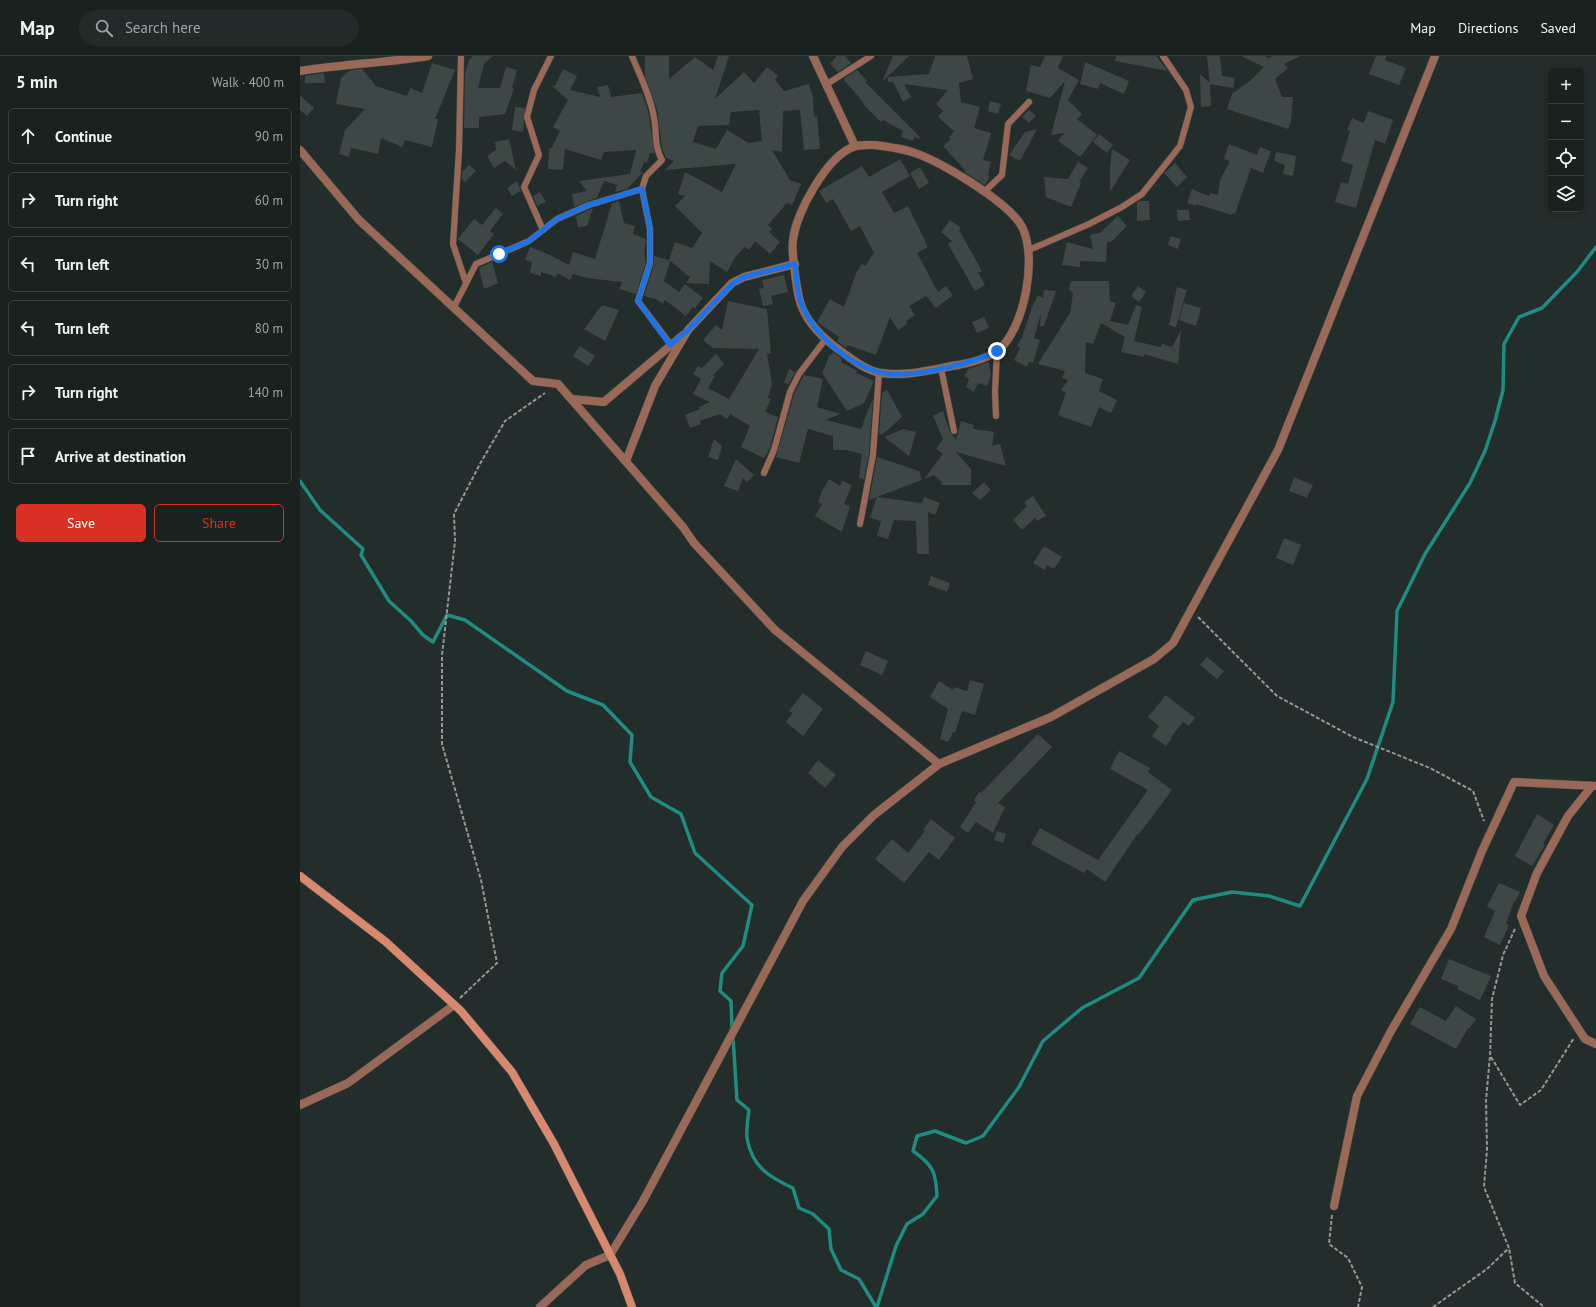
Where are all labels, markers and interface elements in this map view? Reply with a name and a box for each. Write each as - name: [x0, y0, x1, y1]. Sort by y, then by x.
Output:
- search box: [79, 10, 359, 46]
- text: Map: [20, 16, 55, 40]
- icon: search: [93, 17, 115, 39]
- text: Search here: [125, 18, 201, 37]
- text: Map: [1410, 19, 1436, 37]
- text: Directions: [1458, 19, 1518, 37]
- text: Saved: [1540, 19, 1576, 37]
- map controls: [1548, 68, 1584, 212]
- button: +: [1548, 68, 1584, 104]
- text: 5 min: [16, 71, 57, 93]
- text: Walk · 400 m: [212, 74, 284, 91]
- button: −: [1548, 104, 1584, 140]
- icon: ahead: [17, 125, 39, 147]
- text: Continue: [55, 127, 112, 146]
- text: 90 m: [255, 128, 283, 145]
- button: locate: [1548, 140, 1584, 176]
- button: layers: [1548, 176, 1584, 212]
- icon: right: [17, 189, 39, 211]
- text: Turn right: [55, 191, 118, 210]
- text: 60 m: [255, 192, 283, 209]
- route start: [490, 245, 508, 263]
- icon: left: [17, 253, 39, 275]
- text: Turn left: [55, 255, 109, 274]
- text: 30 m: [255, 256, 283, 273]
- icon: left: [17, 317, 39, 339]
- text: Turn left: [55, 319, 109, 338]
- text: 80 m: [255, 320, 283, 337]
- route end: [988, 342, 1006, 360]
- icon: right: [17, 381, 39, 403]
- text: Turn right: [55, 383, 118, 402]
- text: 140 m: [248, 384, 283, 401]
- icon: arrive: [17, 445, 39, 467]
- text: Arrive at destination: [55, 447, 186, 466]
- button: Save: [16, 504, 146, 542]
- button: Share: [154, 504, 284, 542]

